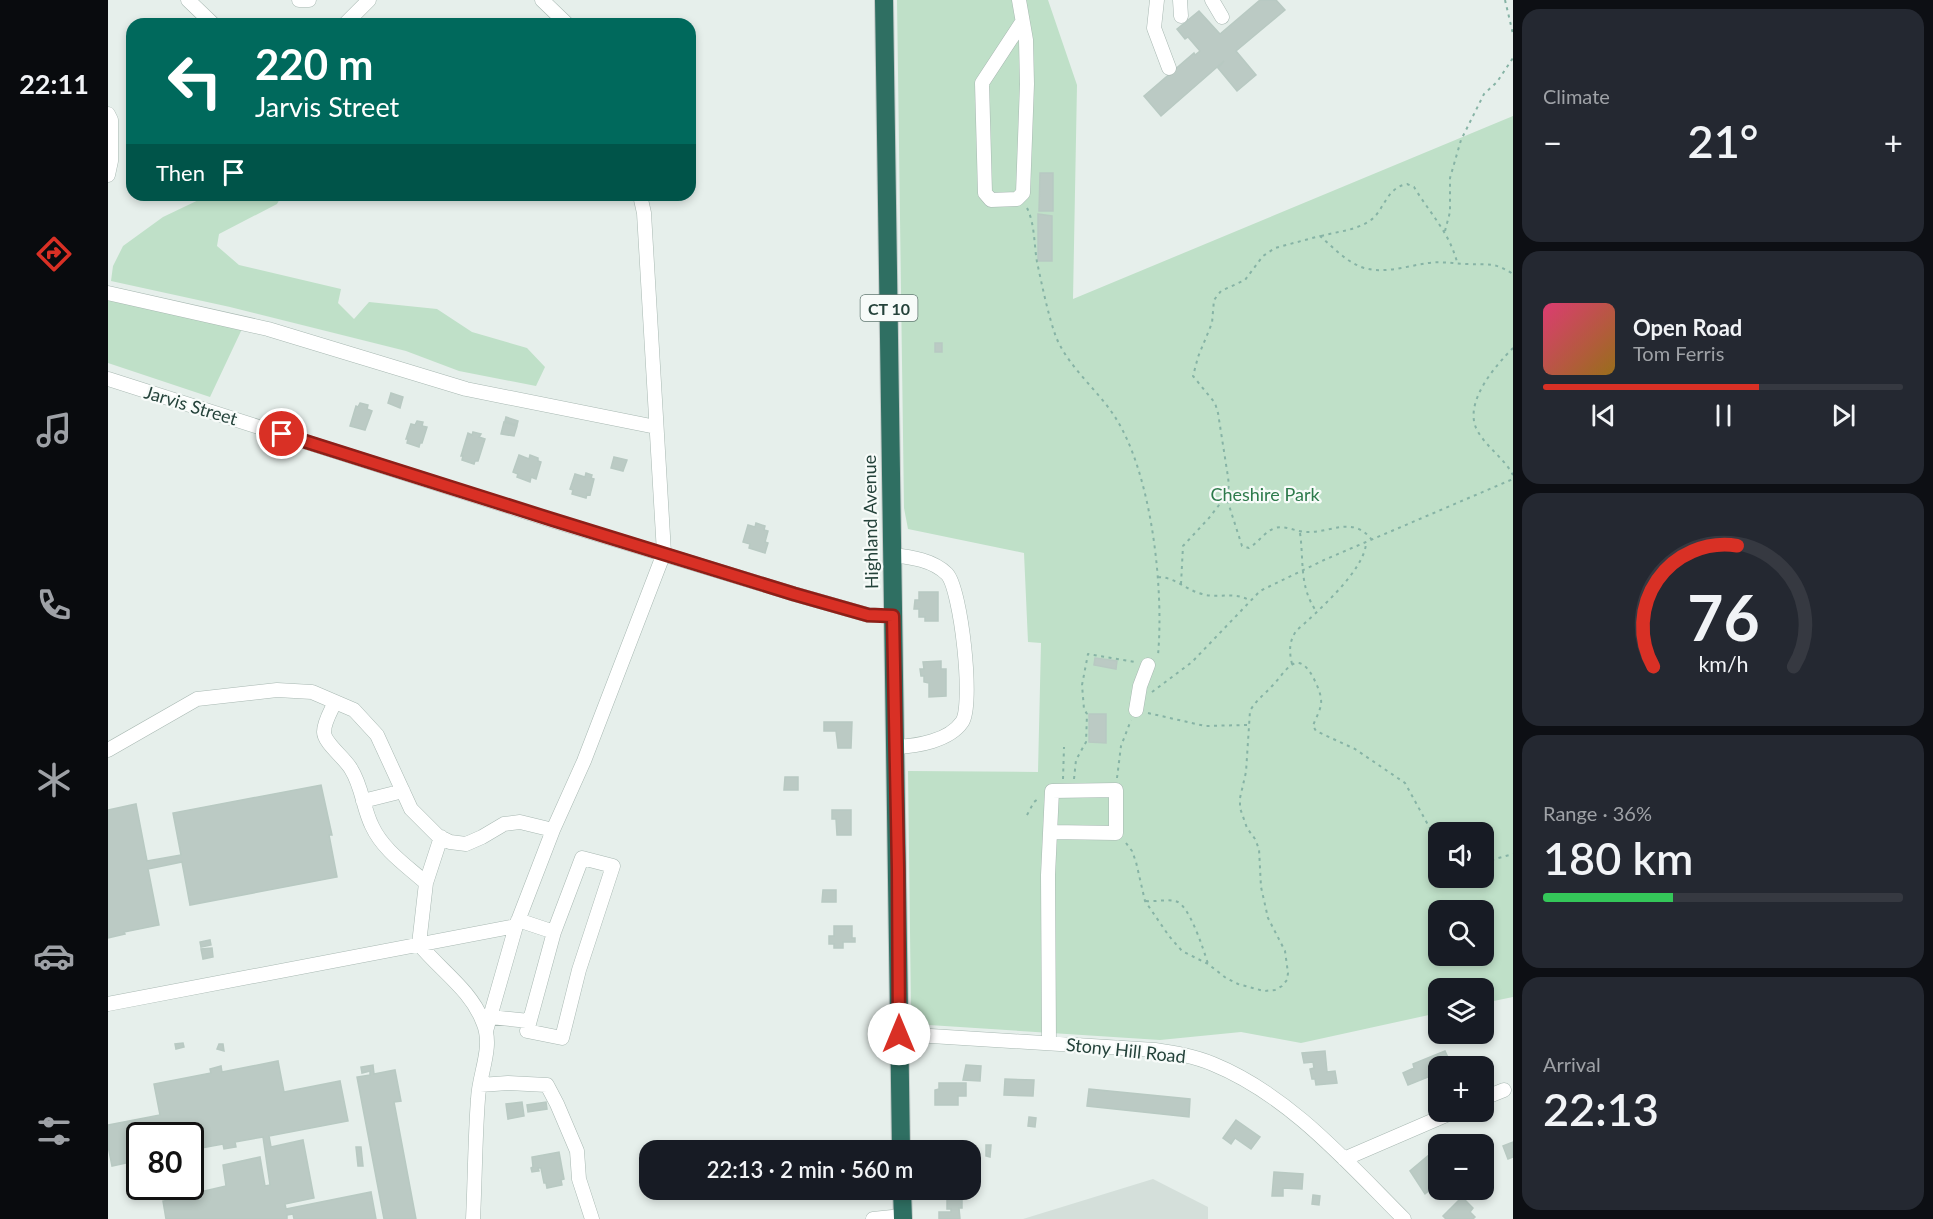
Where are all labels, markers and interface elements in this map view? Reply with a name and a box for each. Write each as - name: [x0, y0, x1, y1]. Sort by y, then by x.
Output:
- text: 220 m: [255, 39, 373, 89]
- icon: left: [156, 42, 234, 120]
- text: 22:11: [19, 67, 89, 100]
- text: Climate: [1543, 84, 1610, 108]
- text: Jarvis Street: [255, 90, 399, 123]
- text: 21°: [1688, 114, 1758, 168]
- text: −: [1543, 122, 1562, 162]
- text: +: [1884, 122, 1903, 162]
- icon: arrive: [217, 156, 250, 189]
- text: Then: [156, 159, 205, 186]
- icon: directions: [33, 233, 75, 275]
- road number: CT 10: [860, 295, 918, 321]
- text: Open Road: [1633, 314, 1742, 341]
- text: Tom Ferris: [1633, 341, 1724, 365]
- street label: Jarvis Street: [142, 380, 241, 430]
- icon: previous: [1587, 399, 1620, 432]
- icon: pause: [1707, 399, 1740, 432]
- icon: next: [1827, 399, 1860, 432]
- pin: [256, 408, 307, 459]
- icon: music: [33, 409, 75, 451]
- icon: arrive: [265, 417, 298, 450]
- street label: Highland Avenue: [858, 455, 882, 589]
- park label: Cheshire Park: [1210, 483, 1320, 505]
- text: 76: [1687, 579, 1759, 654]
- icon: phone: [33, 584, 75, 626]
- text: km/h: [1698, 651, 1748, 677]
- icon: climate: [33, 759, 75, 801]
- text: Range · 36%: [1543, 801, 1652, 825]
- map controls: [1428, 822, 1494, 1200]
- button: sound: [1428, 822, 1494, 888]
- text: 180 km: [1543, 831, 1693, 885]
- button: search: [1428, 900, 1494, 966]
- icon: car: [33, 935, 75, 977]
- button: layers: [1428, 978, 1494, 1044]
- position arrow: [867, 1002, 931, 1066]
- street label: Stony Hill Road: [1065, 1033, 1187, 1067]
- text: Arrival: [1543, 1052, 1601, 1076]
- button: +: [1428, 1056, 1494, 1122]
- text: 22:13: [1543, 1082, 1659, 1136]
- icon: filters: [33, 1110, 75, 1152]
- speed limit sign: 80: [126, 1122, 204, 1200]
- button: −: [1428, 1134, 1494, 1200]
- text: 22:13 · 2 min · 560 m: [707, 1156, 913, 1183]

